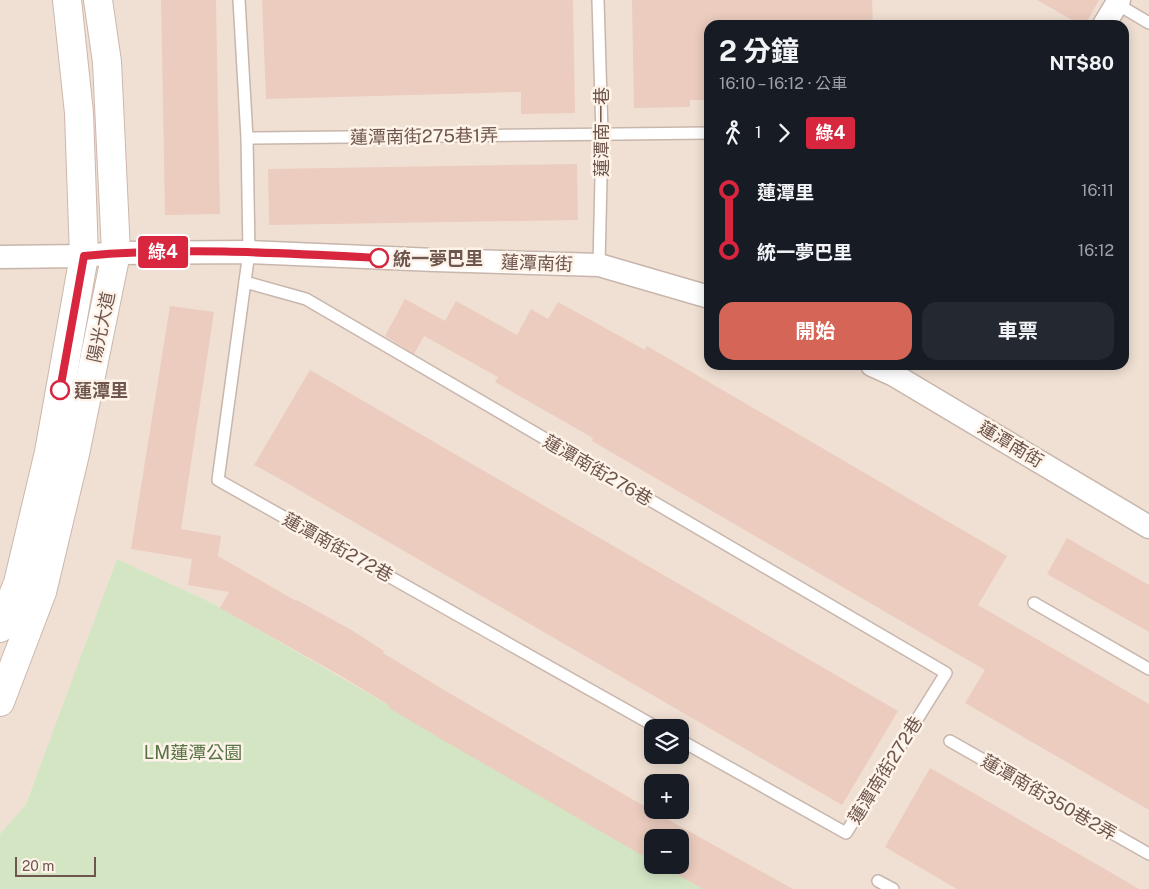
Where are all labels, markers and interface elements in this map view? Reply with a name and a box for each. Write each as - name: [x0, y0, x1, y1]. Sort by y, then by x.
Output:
- text: 2 分鐘: [719, 34, 799, 67]
- text: NT$80: [1050, 52, 1114, 74]
- text: 16:10 – 16:12 · 公車: [719, 74, 847, 93]
- street label: 蓮潭南一巷: [591, 87, 612, 177]
- icon: walk: [719, 119, 747, 147]
- icon: forward: [770, 119, 798, 147]
- text: 綠4: [816, 122, 845, 143]
- text: 1: [755, 123, 762, 142]
- street label: 蓮潭南街275巷1弄: [350, 124, 498, 148]
- text: 蓮潭里: [757, 181, 814, 203]
- text: 16:11: [1081, 181, 1114, 200]
- line badge: 綠4: [140, 236, 186, 268]
- text: 綠4: [148, 241, 178, 262]
- text: 統一夢巴里: [757, 241, 852, 263]
- text: 16:12: [1078, 241, 1114, 260]
- marker: 統一夢巴里: [369, 248, 389, 268]
- place label: 統一夢巴里: [393, 248, 483, 269]
- street label: 蓮潭南街: [501, 251, 573, 275]
- street label: 陽光大道: [83, 290, 119, 364]
- button: 開始: [719, 302, 912, 360]
- button: 車票: [922, 302, 1114, 360]
- marker: 蓮潭里: [50, 380, 70, 400]
- place label: 蓮潭里: [74, 380, 128, 401]
- street label: 蓮潭南街: [975, 416, 1047, 472]
- street label: 蓮潭南街276巷: [540, 430, 656, 510]
- street label: 蓮潭南街272巷: [279, 508, 397, 586]
- street label: 蓮潭南街272巷: [844, 713, 926, 827]
- map controls: [644, 719, 689, 874]
- button: layers: [644, 719, 689, 764]
- park label: LM蓮潭公園: [144, 742, 242, 763]
- street label: 蓮潭南街350巷2弄: [978, 750, 1120, 844]
- button: +: [644, 774, 689, 819]
- button: −: [644, 829, 689, 874]
- scale bar: [15, 854, 96, 877]
- text: 20 m: [22, 858, 54, 874]

